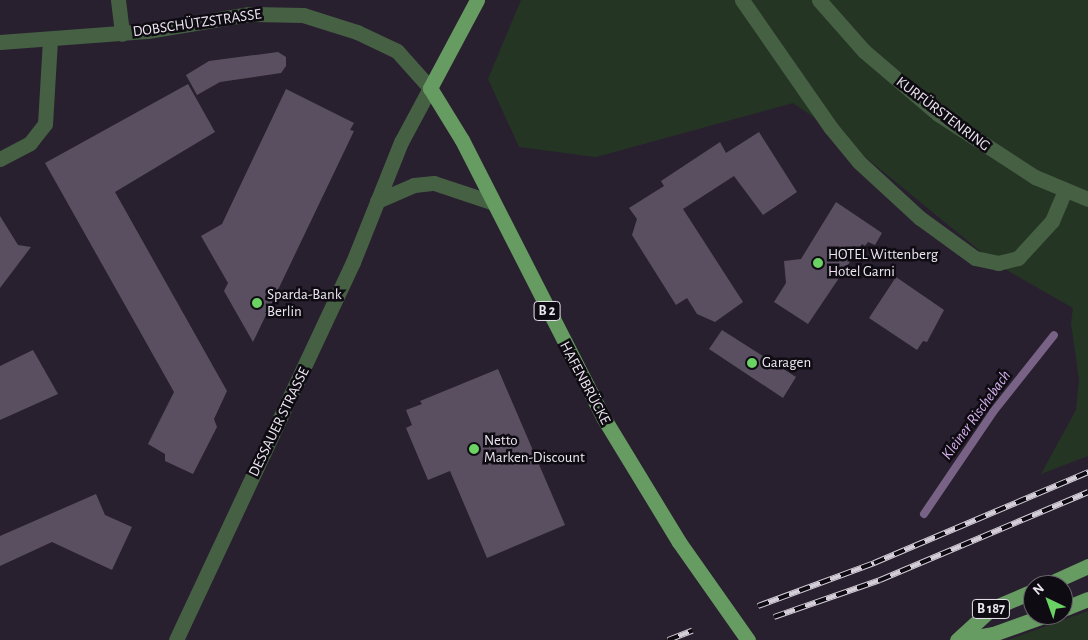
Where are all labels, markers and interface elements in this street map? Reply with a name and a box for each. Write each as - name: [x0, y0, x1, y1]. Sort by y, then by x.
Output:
- street label: DOBSCHÜTZSTRASSE: [132, 5, 262, 41]
- street label: KURFÜRSTENRING: [892, 73, 994, 155]
- place label: HOTEL Wittenberg Hotel Garni: [828, 245, 938, 280]
- marker: HOTEL Wittenberg Hotel Garni: [812, 257, 824, 269]
- place label: Sparda-Bank Berlin: [267, 285, 342, 320]
- marker: Sparda-Bank Berlin: [251, 297, 263, 309]
- road number: B 2: [533, 300, 561, 322]
- street label: HAFENBRÜCKE: [556, 338, 614, 428]
- place label: Garagen: [762, 354, 811, 372]
- marker: Garagen: [746, 357, 758, 369]
- street label: DESSAUER STRASSE: [245, 364, 313, 480]
- water label: Kleiner Rischebach: [937, 367, 1015, 463]
- place label: Netto Marken-Discount: [484, 431, 585, 466]
- marker: Netto Marken-Discount: [468, 443, 480, 455]
- north arrow: [1023, 575, 1073, 625]
- text: N: [1030, 581, 1047, 598]
- road number: B 187: [971, 598, 1011, 620]

